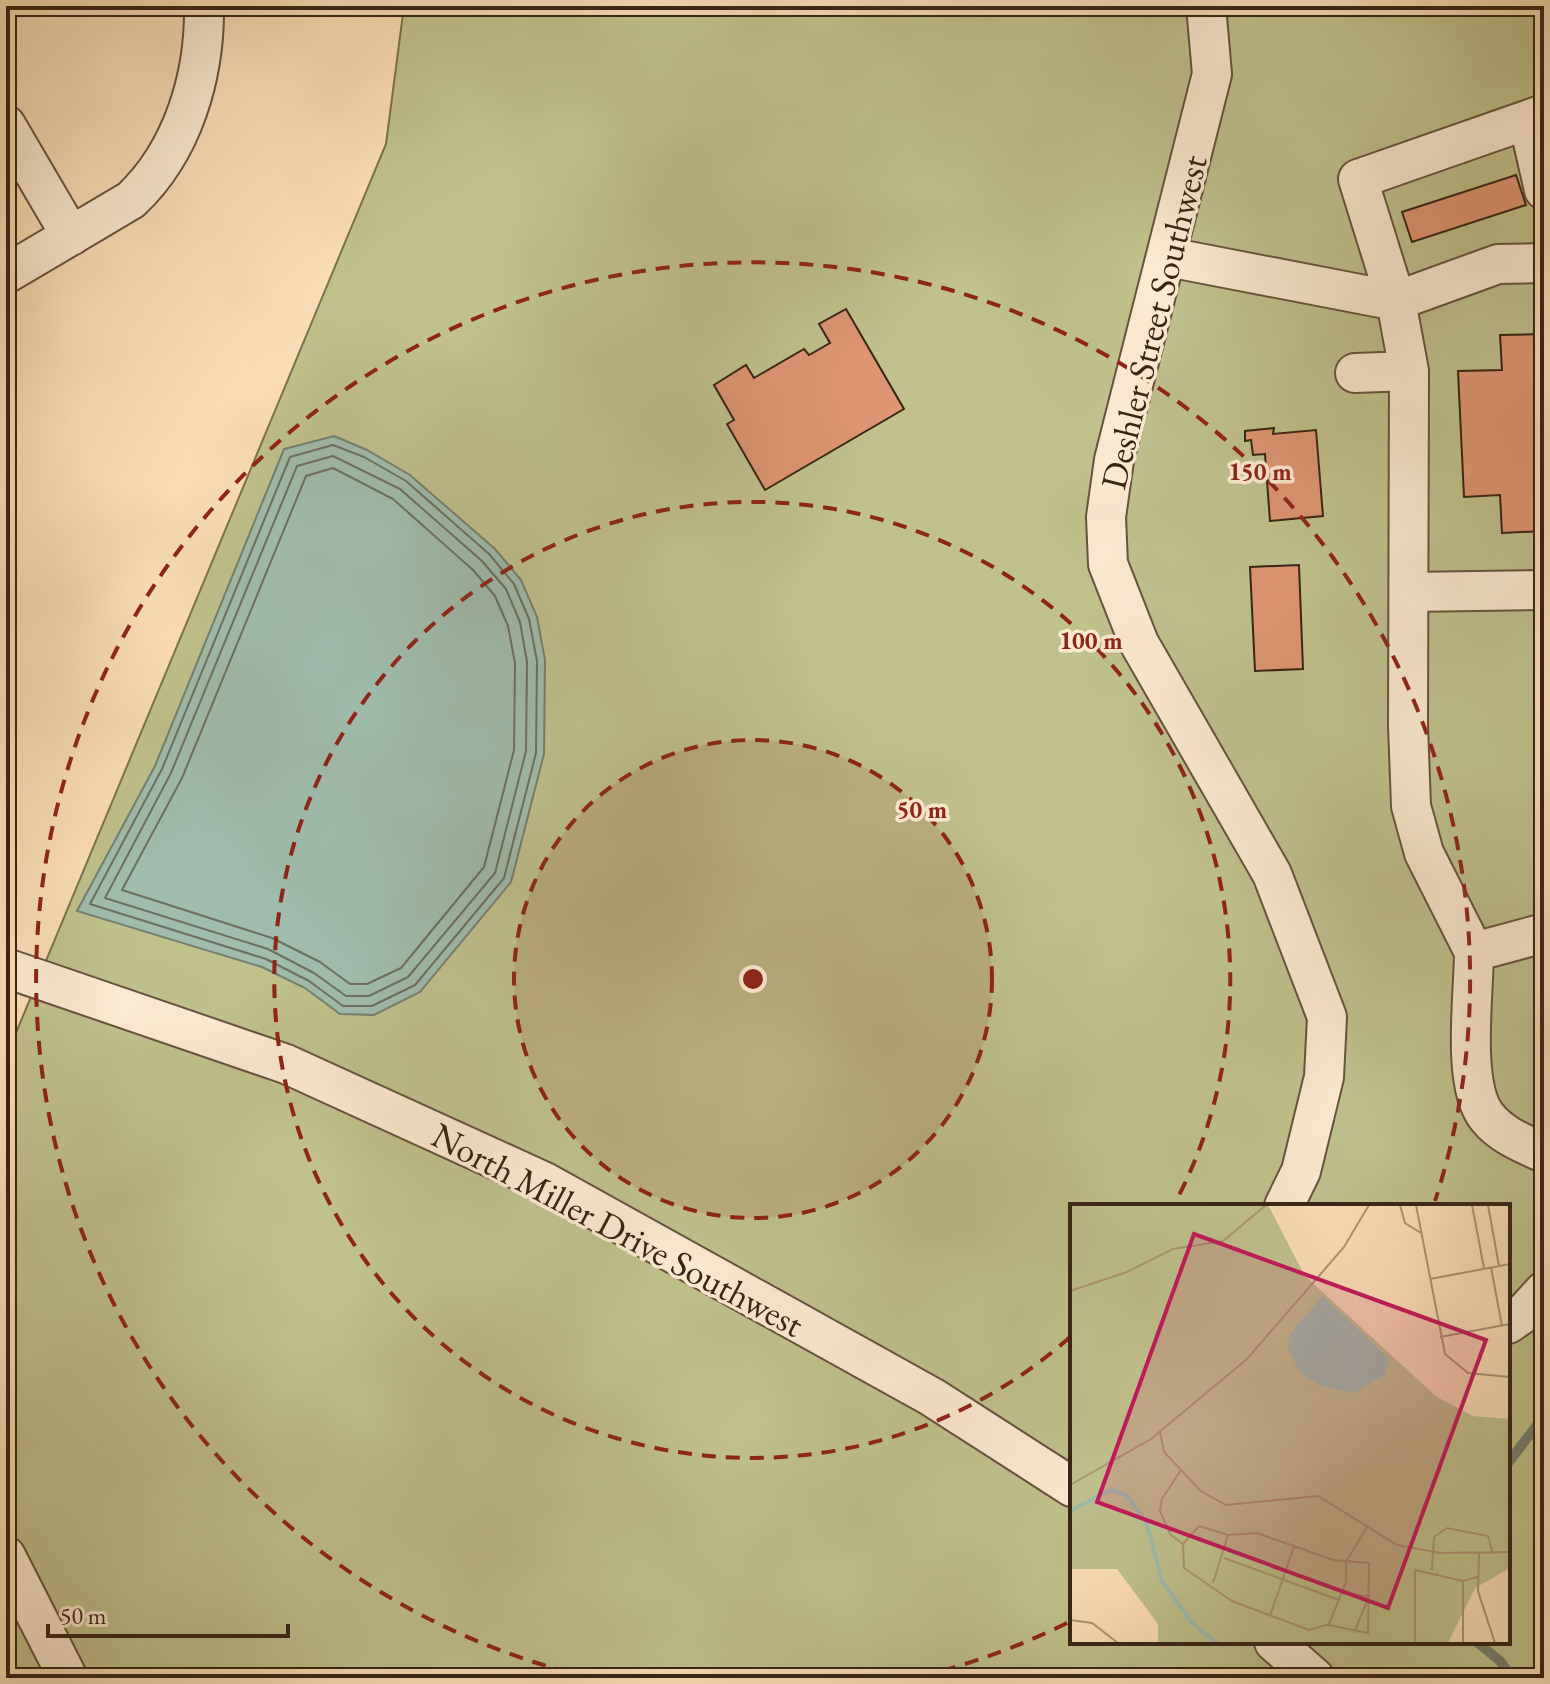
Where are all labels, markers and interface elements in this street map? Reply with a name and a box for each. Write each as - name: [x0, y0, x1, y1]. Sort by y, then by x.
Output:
- street label: Deshler Street Southwest: [1089, 149, 1218, 494]
- text: 150 m: [1228, 456, 1292, 487]
- text: 100 m: [1059, 625, 1123, 656]
- text: 50 m: [897, 794, 947, 825]
- centre of rings: [739, 965, 767, 993]
- street label: North Miller Drive Southwest: [424, 1111, 812, 1348]
- inset map: [1070, 1204, 1510, 1644]
- scale bar: [48, 1588, 288, 1638]
- text: 50 m: [60, 1600, 107, 1631]

